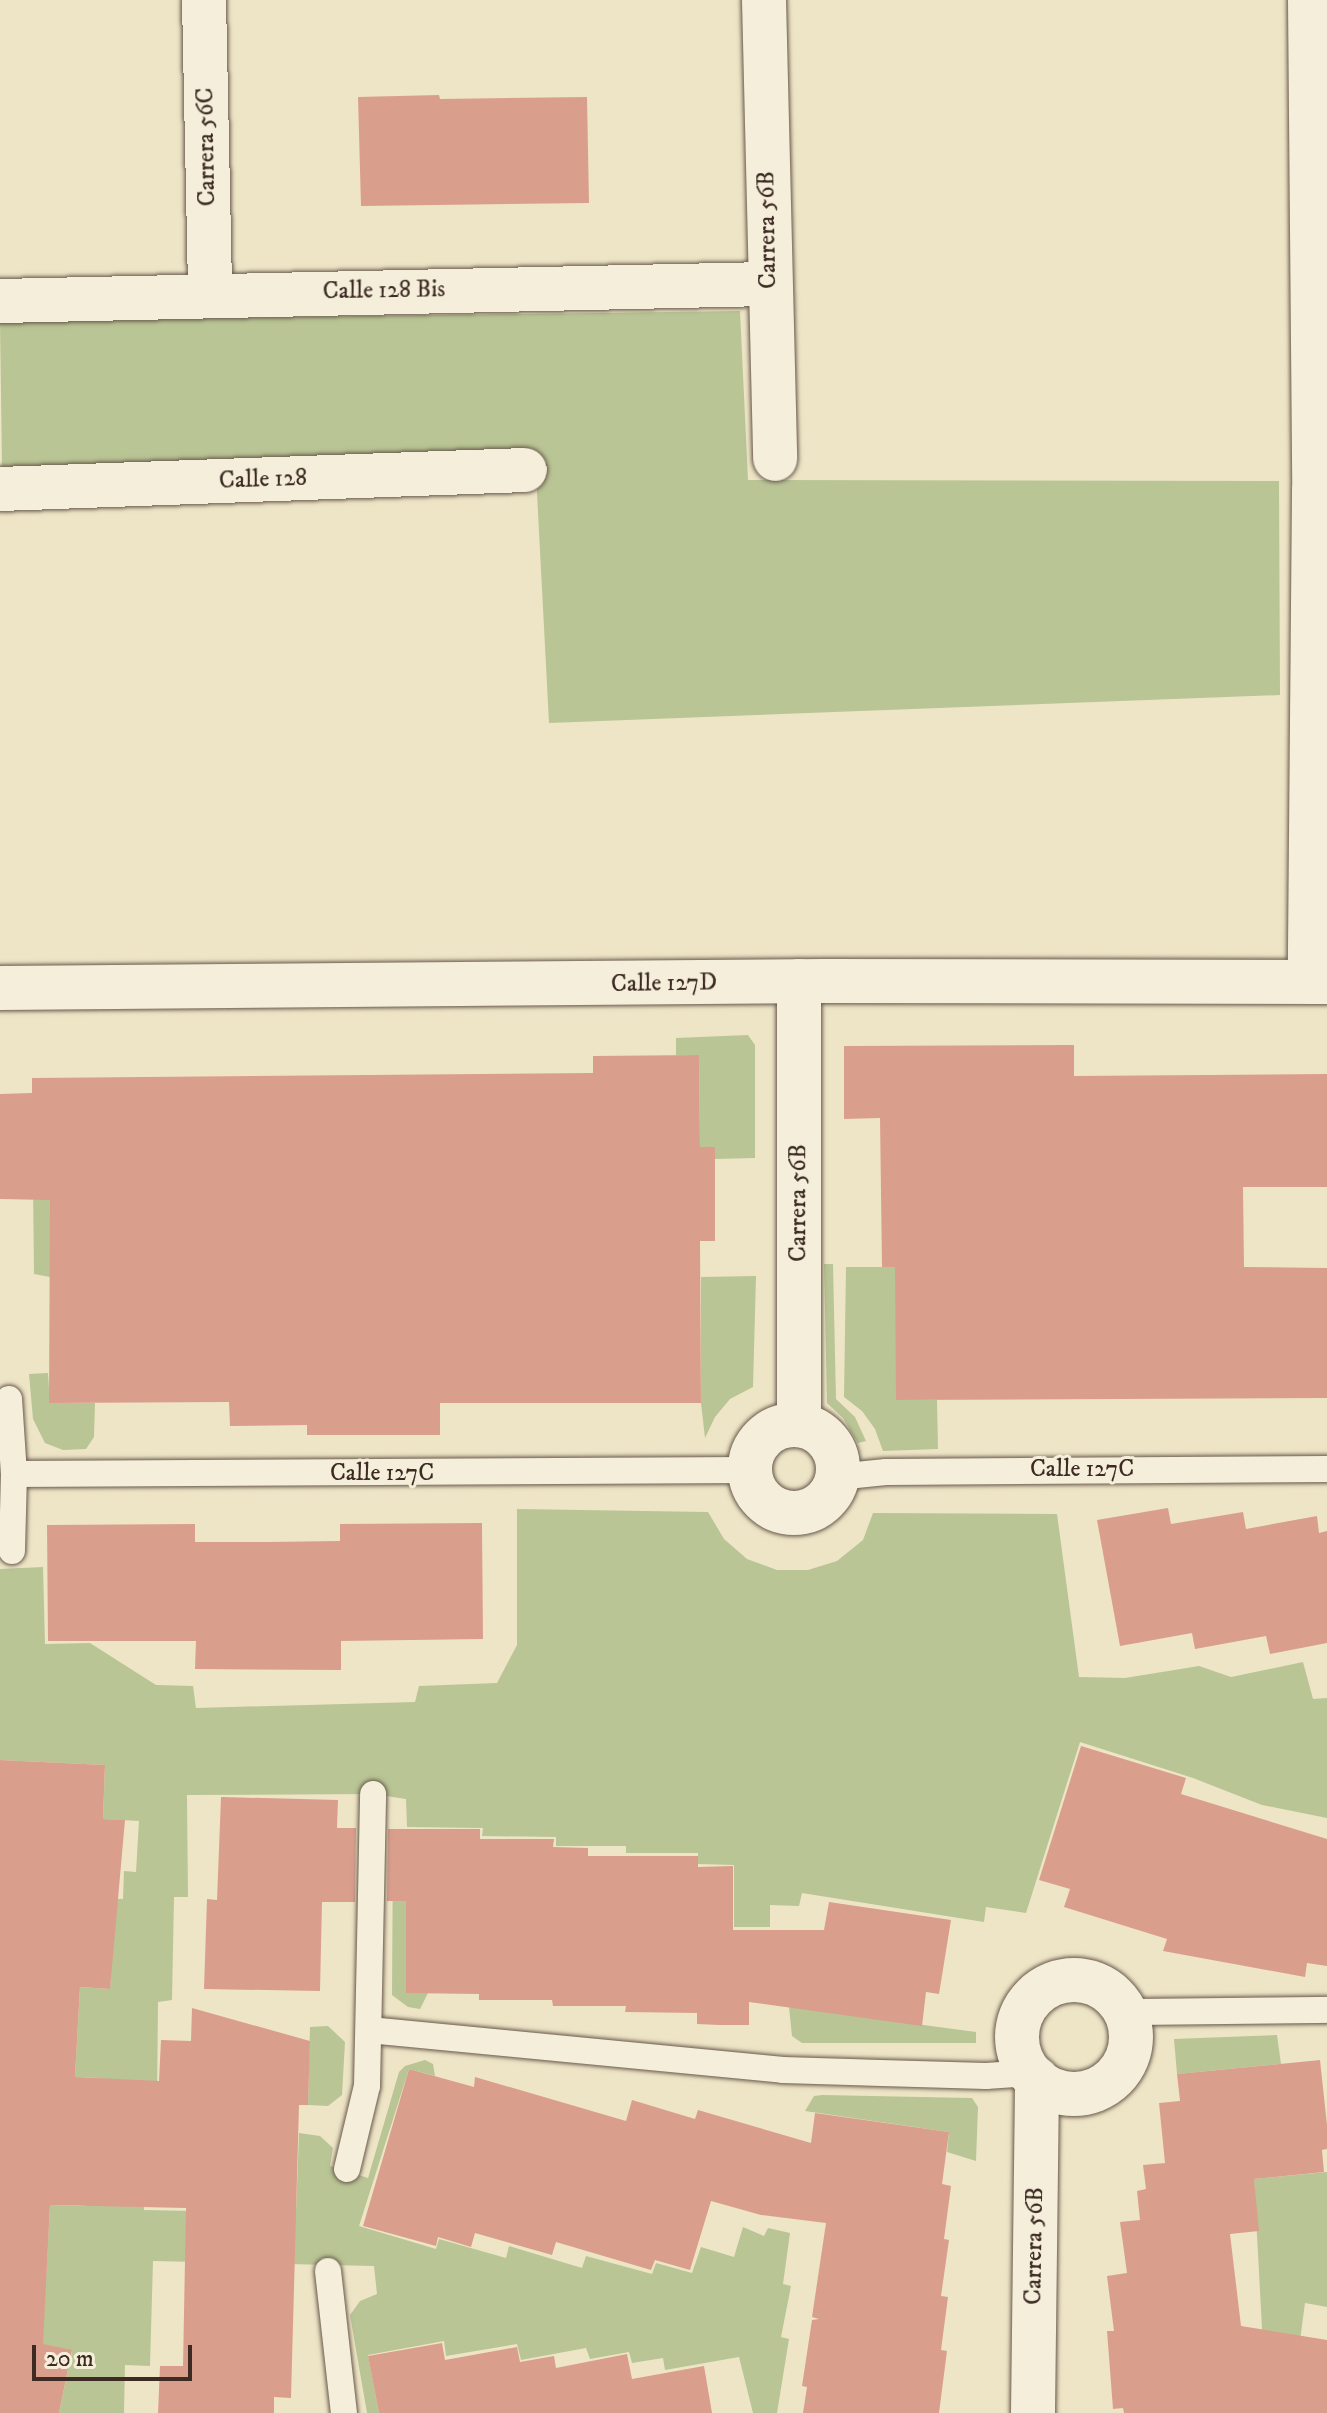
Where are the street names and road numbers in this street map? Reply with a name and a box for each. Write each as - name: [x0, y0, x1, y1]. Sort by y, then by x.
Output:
- street label: Carrera 56C: [192, 87, 222, 207]
- street label: Carrera 56B: [753, 171, 783, 289]
- street label: Calle 128 Bis: [322, 276, 446, 306]
- street label: Calle 128: [218, 464, 308, 496]
- street label: Calle 127D: [611, 969, 717, 999]
- street label: Carrera 56B: [785, 1144, 813, 1262]
- street label: Calle 127C: [1030, 1456, 1134, 1484]
- street label: Calle 127C: [330, 1460, 434, 1488]
- street label: Carrera 56B: [1020, 2187, 1050, 2305]

